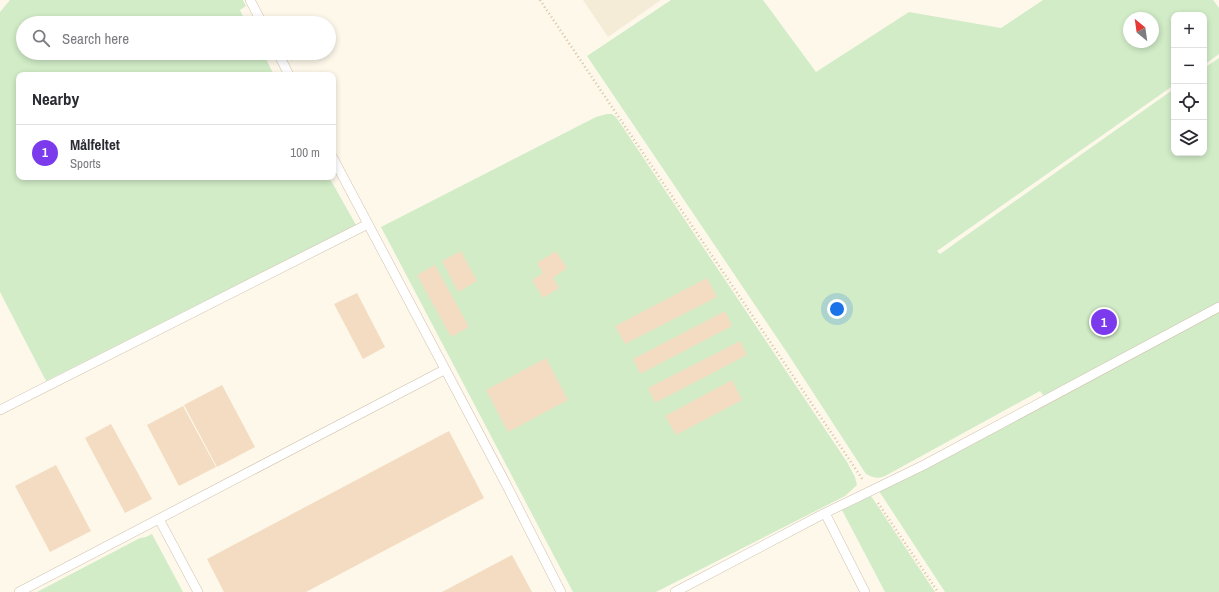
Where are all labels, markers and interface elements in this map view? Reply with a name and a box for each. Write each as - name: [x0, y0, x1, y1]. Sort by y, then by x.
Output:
- north arrow: [1123, 12, 1159, 48]
- map controls: [1171, 12, 1207, 156]
- button: +: [1171, 12, 1207, 48]
- search box: [16, 16, 336, 60]
- icon: search: [30, 27, 52, 49]
- text: Search here: [62, 28, 129, 49]
- button: −: [1171, 48, 1207, 84]
- button: locate: [1171, 84, 1207, 120]
- text: Nearby: [32, 87, 79, 110]
- button: layers: [1171, 120, 1207, 156]
- text: Målfeltet: [70, 134, 120, 155]
- text: 1: [42, 144, 48, 161]
- text: 100 m: [290, 144, 320, 161]
- text: Sports: [70, 155, 101, 172]
- your location: [827, 299, 847, 319]
- pin: 1: [1091, 307, 1117, 337]

